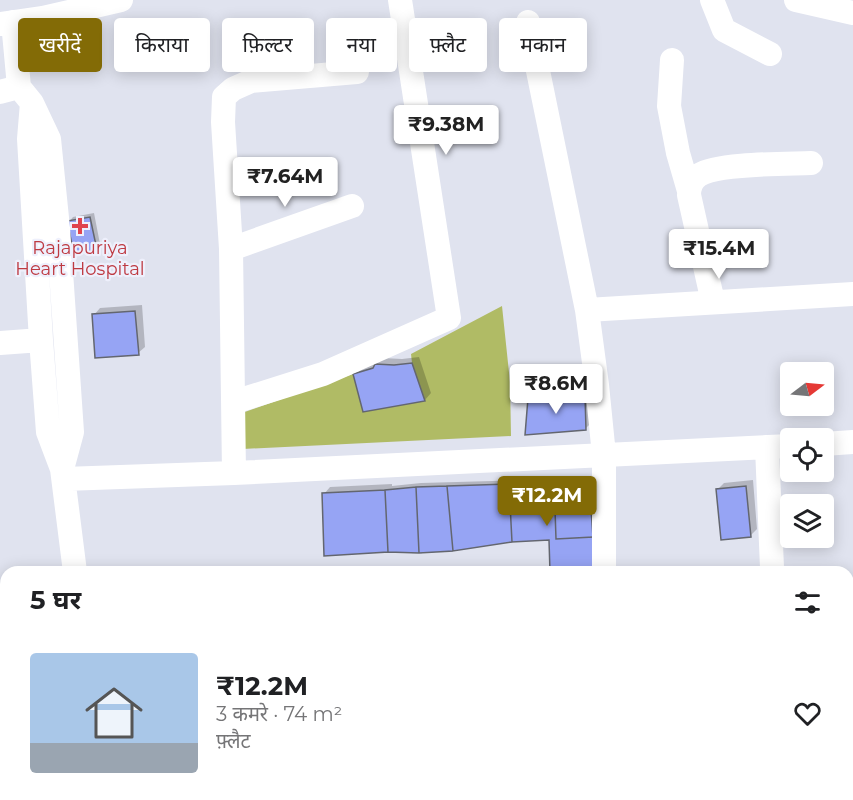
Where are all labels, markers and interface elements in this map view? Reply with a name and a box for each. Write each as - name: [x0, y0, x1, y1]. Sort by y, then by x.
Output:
- chip: खरीदें: [18, 18, 102, 72]
- chip: किराया: [114, 18, 210, 72]
- chip: फ़िल्टर: [222, 18, 314, 72]
- chip: नया: [326, 18, 397, 72]
- chip: फ़्लैट: [409, 18, 487, 72]
- chip: मकान: [499, 18, 587, 72]
- pin: ₹9.38M: [397, 105, 495, 156]
- text: ₹9.38M: [408, 112, 484, 136]
- pin: ₹7.64M: [236, 157, 334, 208]
- text: ₹7.64M: [247, 164, 323, 188]
- marker: Rajapuriya Heart Hospital: [71, 217, 89, 235]
- pin: ₹15.4M: [670, 229, 768, 280]
- text: ₹15.4M: [683, 236, 755, 260]
- place label: Rajapuriya Heart Hospital: [15, 237, 145, 280]
- north arrow: [780, 362, 834, 416]
- map controls: [780, 362, 834, 548]
- pin: ₹8.6M: [514, 364, 598, 415]
- text: ₹8.6M: [524, 371, 588, 395]
- button: locate: [780, 428, 834, 482]
- pin: ₹12.2M: [498, 476, 596, 527]
- text: ₹12.2M: [512, 483, 582, 507]
- button: layers: [780, 494, 834, 548]
- text: 5 घर: [30, 584, 81, 616]
- icon: filters: [791, 586, 824, 619]
- text: ₹12.2M: [216, 670, 308, 702]
- icon: home: [78, 677, 150, 749]
- icon: heart: [791, 697, 824, 730]
- text: 3 कमरे · 74 m²: [216, 702, 342, 726]
- text: फ़्लैट: [216, 729, 251, 753]

